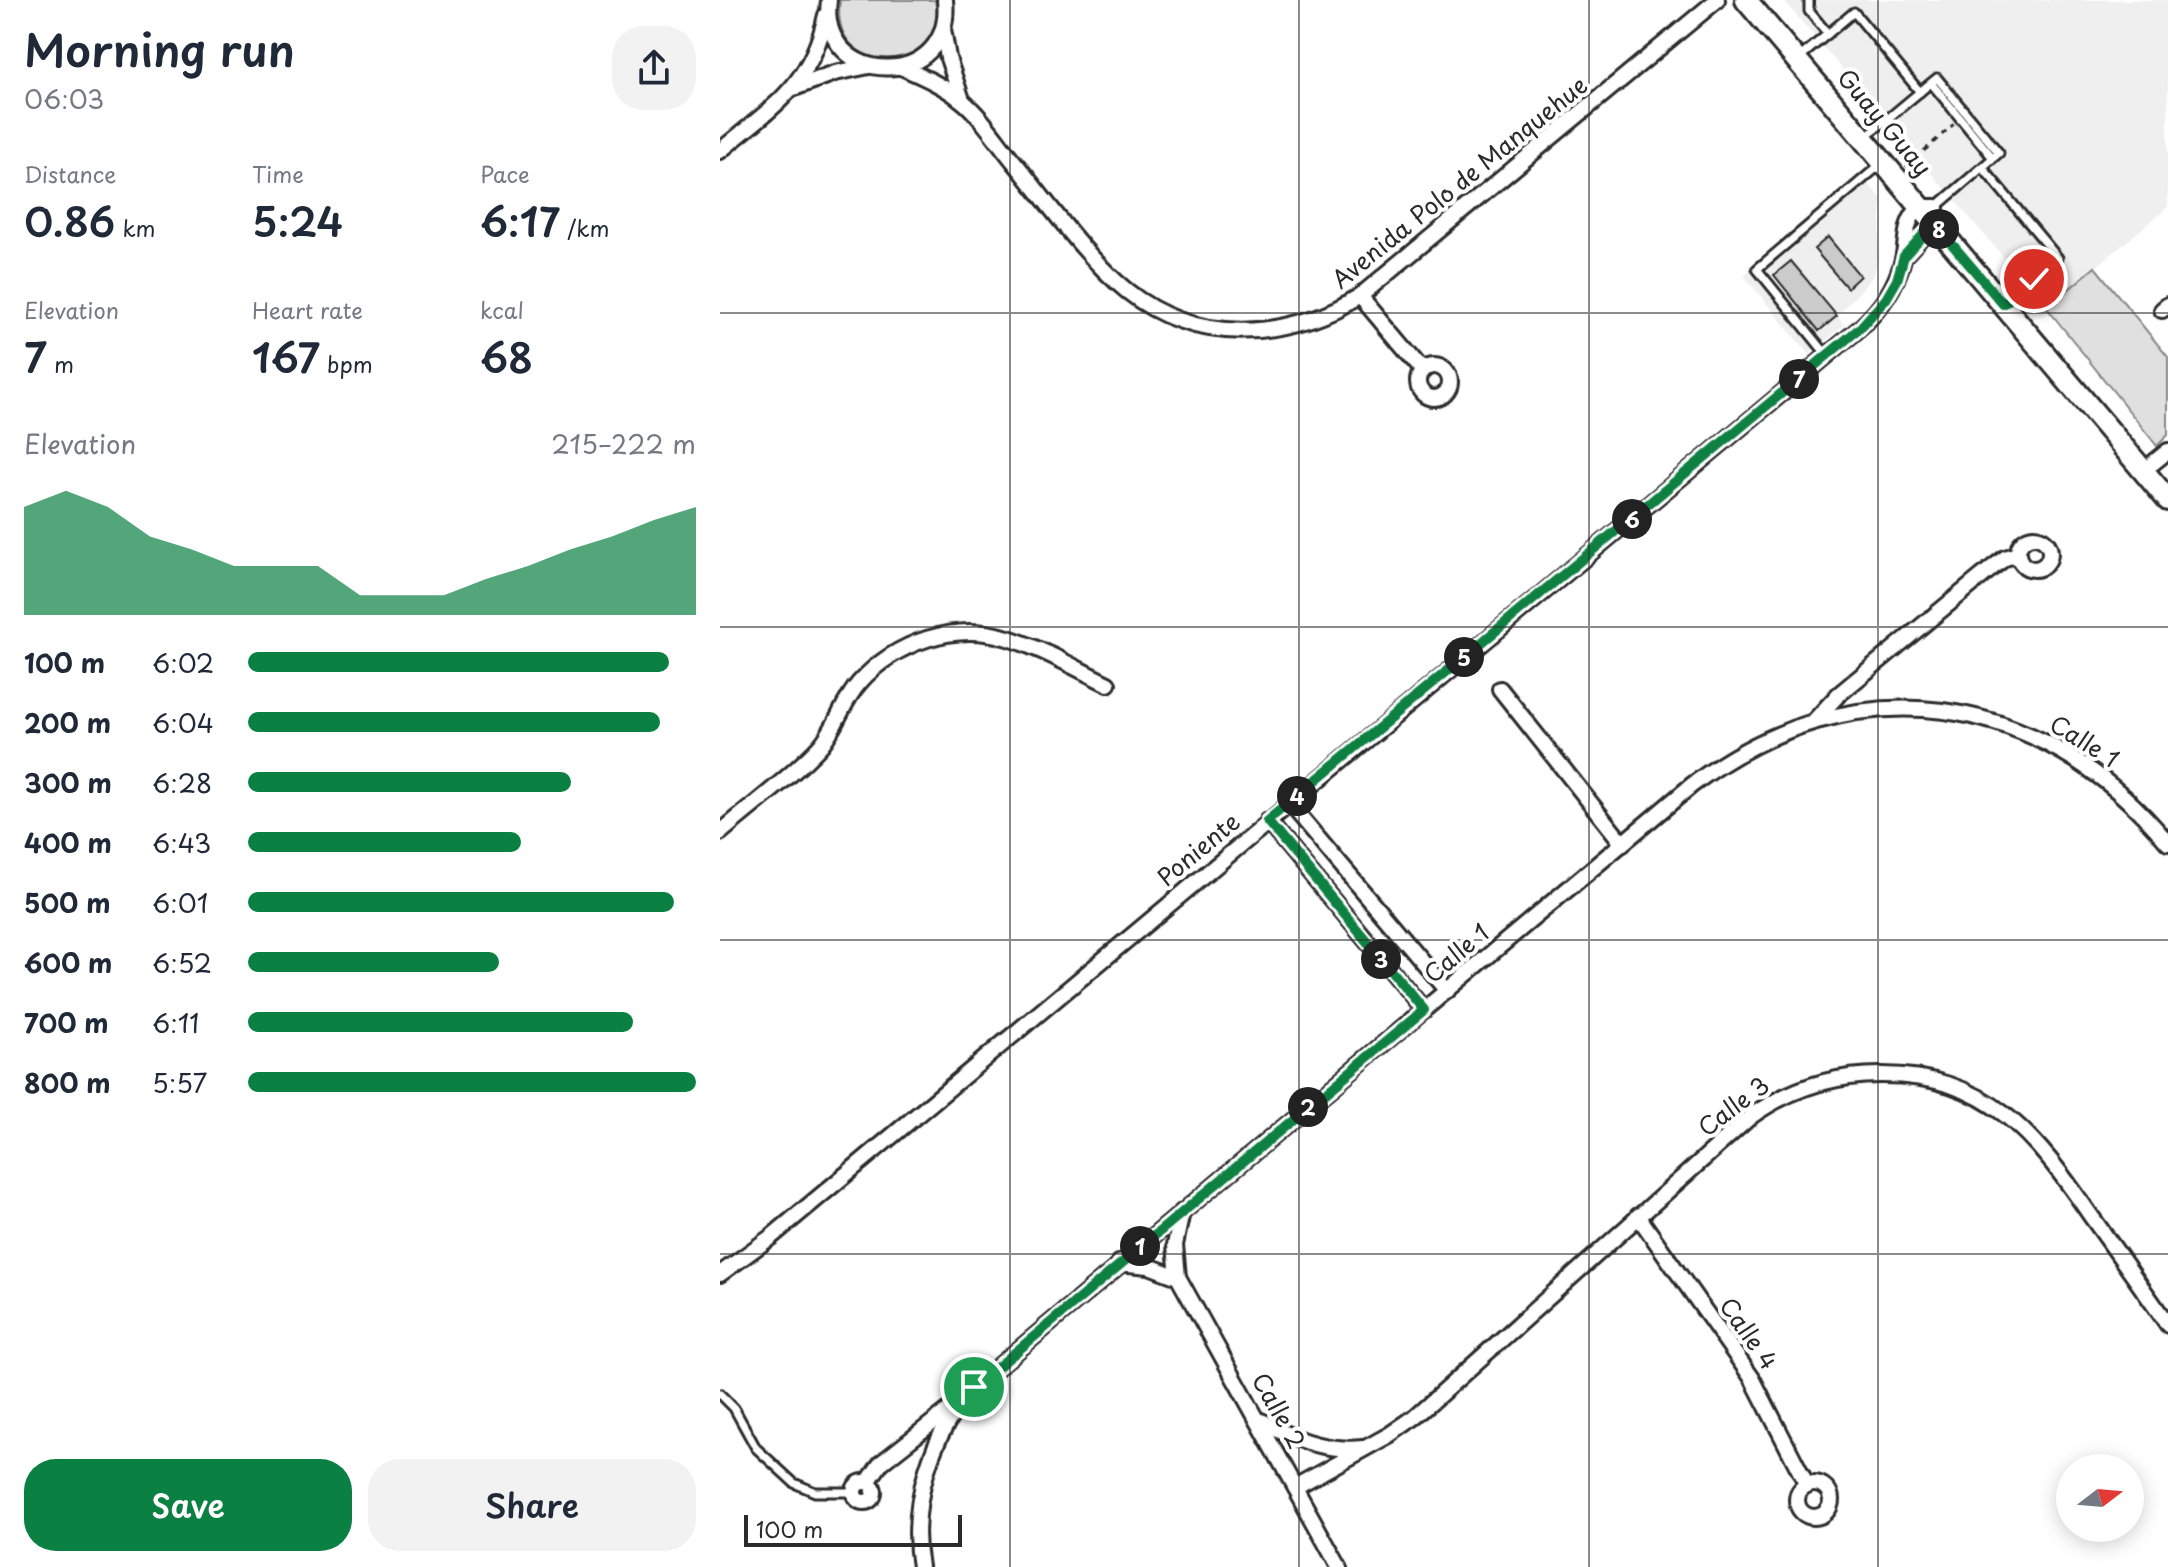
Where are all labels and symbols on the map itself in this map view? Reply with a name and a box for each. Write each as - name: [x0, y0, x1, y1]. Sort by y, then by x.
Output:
- street label: Guay Guay: [1830, 60, 1941, 183]
- street label: Avenida Polo de Manquehue: [1323, 67, 1594, 296]
- pin: 8: [1919, 209, 1959, 249]
- pin: [2000, 245, 2068, 313]
- pin: 7: [1779, 359, 1819, 399]
- pin: 6: [1612, 499, 1652, 539]
- pin: 5: [1444, 637, 1484, 677]
- street label: Calle 1: [2043, 705, 2127, 776]
- pin: 4: [1277, 776, 1317, 816]
- street label: Poniente: [1149, 803, 1247, 894]
- street label: Calle 1: [1415, 914, 1496, 991]
- pin: 3: [1361, 939, 1401, 979]
- street label: Calle 3: [1690, 1067, 1776, 1144]
- pin: 2: [1288, 1087, 1328, 1127]
- pin: 1: [1120, 1226, 1160, 1266]
- street label: Calle 4: [1712, 1289, 1788, 1376]
- pin: [940, 1353, 1008, 1421]
- street label: Calle 2: [1244, 1365, 1315, 1455]
- north arrow: [2056, 1454, 2144, 1542]
- scale bar: [744, 1511, 962, 1547]

